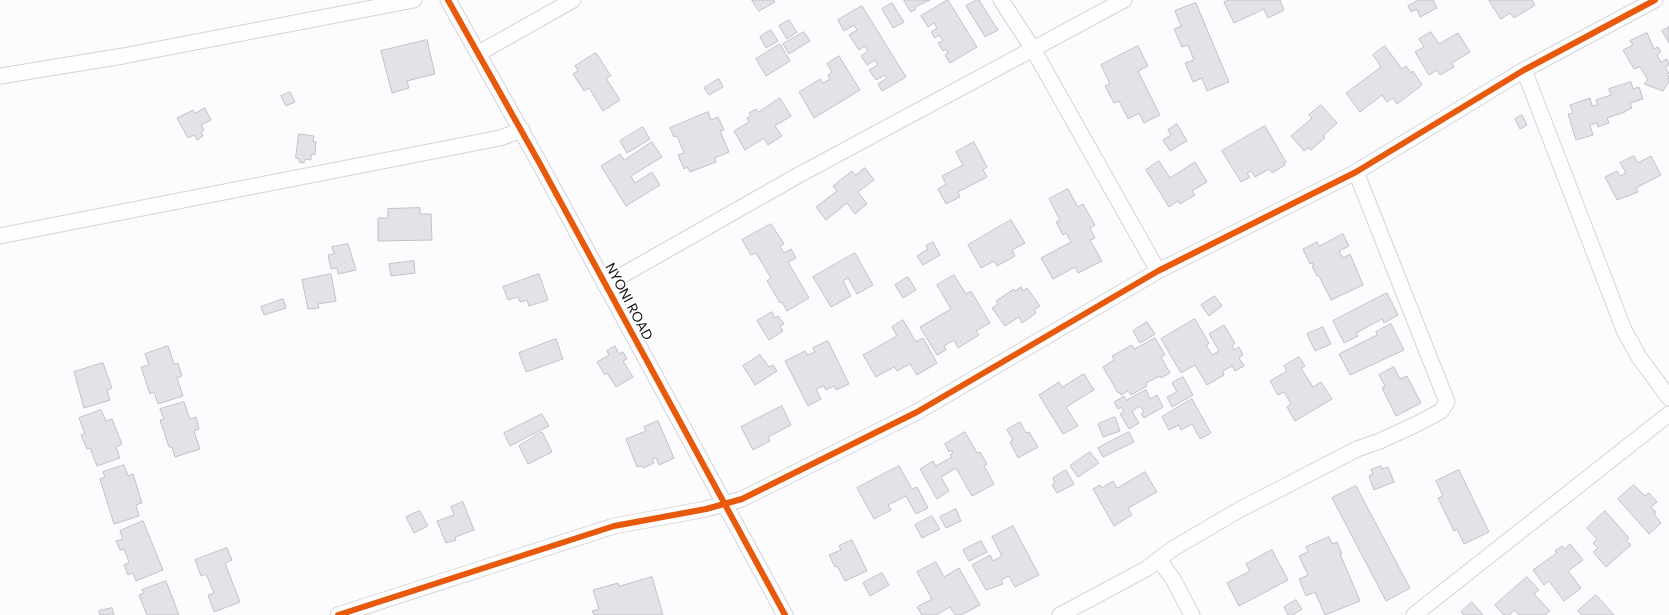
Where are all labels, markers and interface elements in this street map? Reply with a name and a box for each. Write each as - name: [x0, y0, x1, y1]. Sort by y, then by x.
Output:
- street label: NYONI ROAD: [601, 261, 655, 343]

